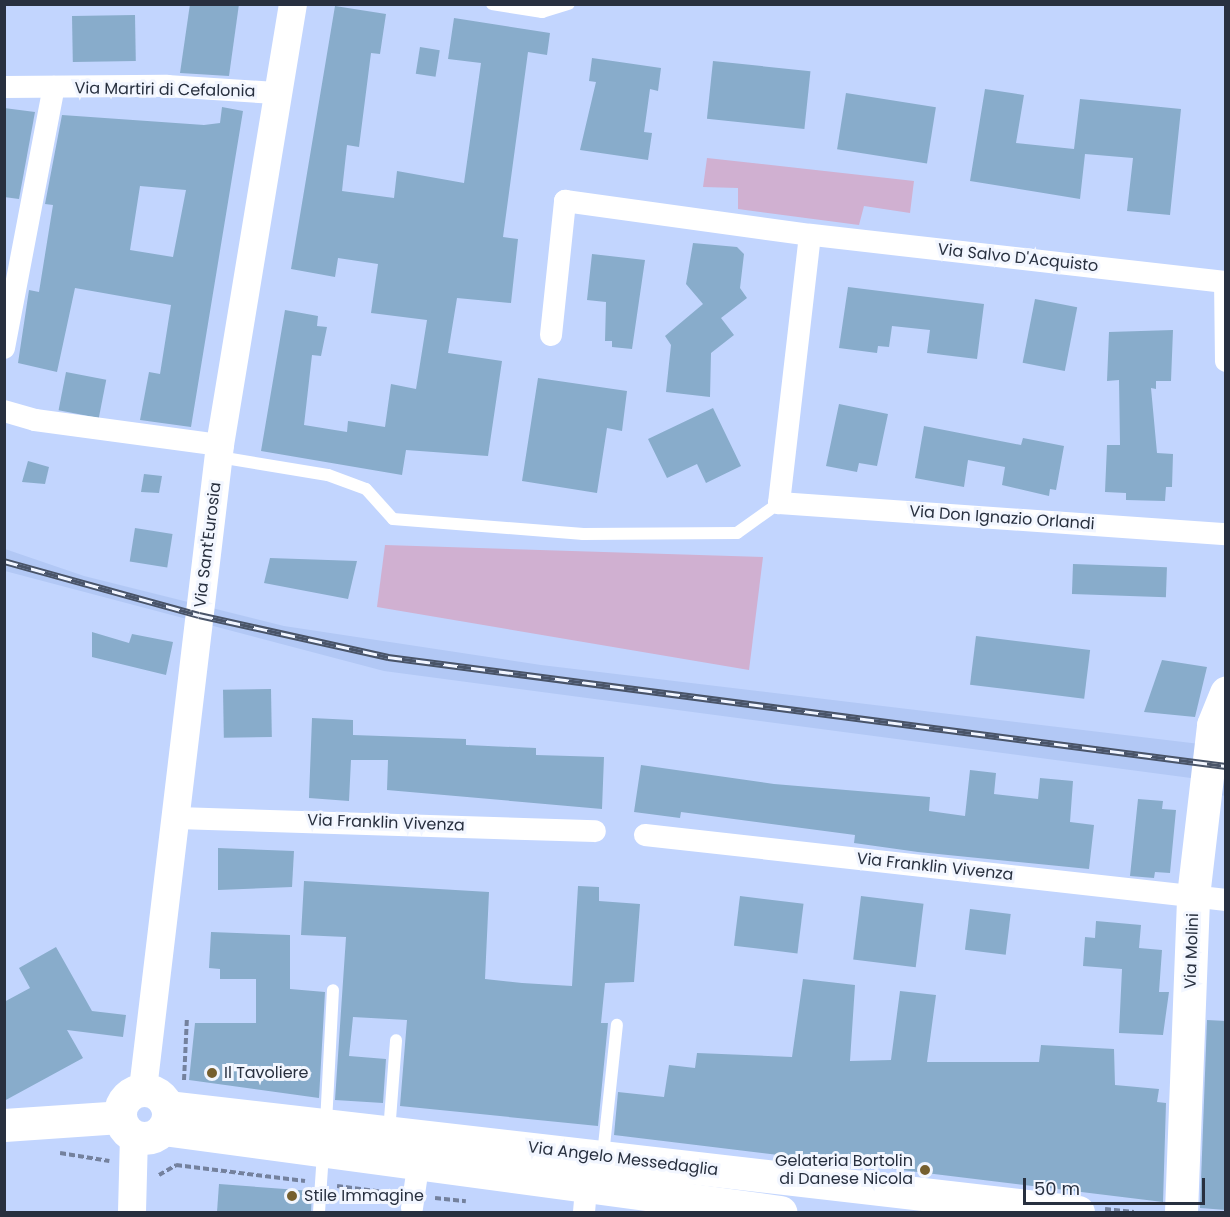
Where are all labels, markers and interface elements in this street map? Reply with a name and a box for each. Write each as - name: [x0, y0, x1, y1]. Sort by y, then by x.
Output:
- street label: Via Martiri di Cefalonia: [74, 79, 256, 101]
- street label: Via Salvo D'Acquisto: [937, 240, 1099, 276]
- street label: Via Sant'Eurosia: [191, 481, 225, 609]
- street label: Via Don Ignazio Orlandi: [909, 502, 1095, 534]
- street label: Via Franklin Vivenza: [307, 811, 465, 835]
- street label: Via Franklin Vivenza: [856, 849, 1014, 885]
- street label: Via Molini: [1181, 913, 1203, 989]
- place label: Il Tavoliere: [224, 1063, 309, 1083]
- marker: Il Tavoliere: [205, 1066, 219, 1080]
- street label: Via Angelo Messedaglia: [527, 1138, 719, 1180]
- place label: Gelateria Bortolin di Danese Nicola: [775, 1151, 913, 1189]
- marker: Gelateria Bortolin di Danese Nicola: [918, 1163, 932, 1177]
- scale bar: [1026, 1166, 1208, 1204]
- text: 50 m: [1034, 1176, 1080, 1201]
- place label: Stile Immagine: [304, 1186, 424, 1206]
- marker: Stile Immagine: [285, 1189, 299, 1203]

